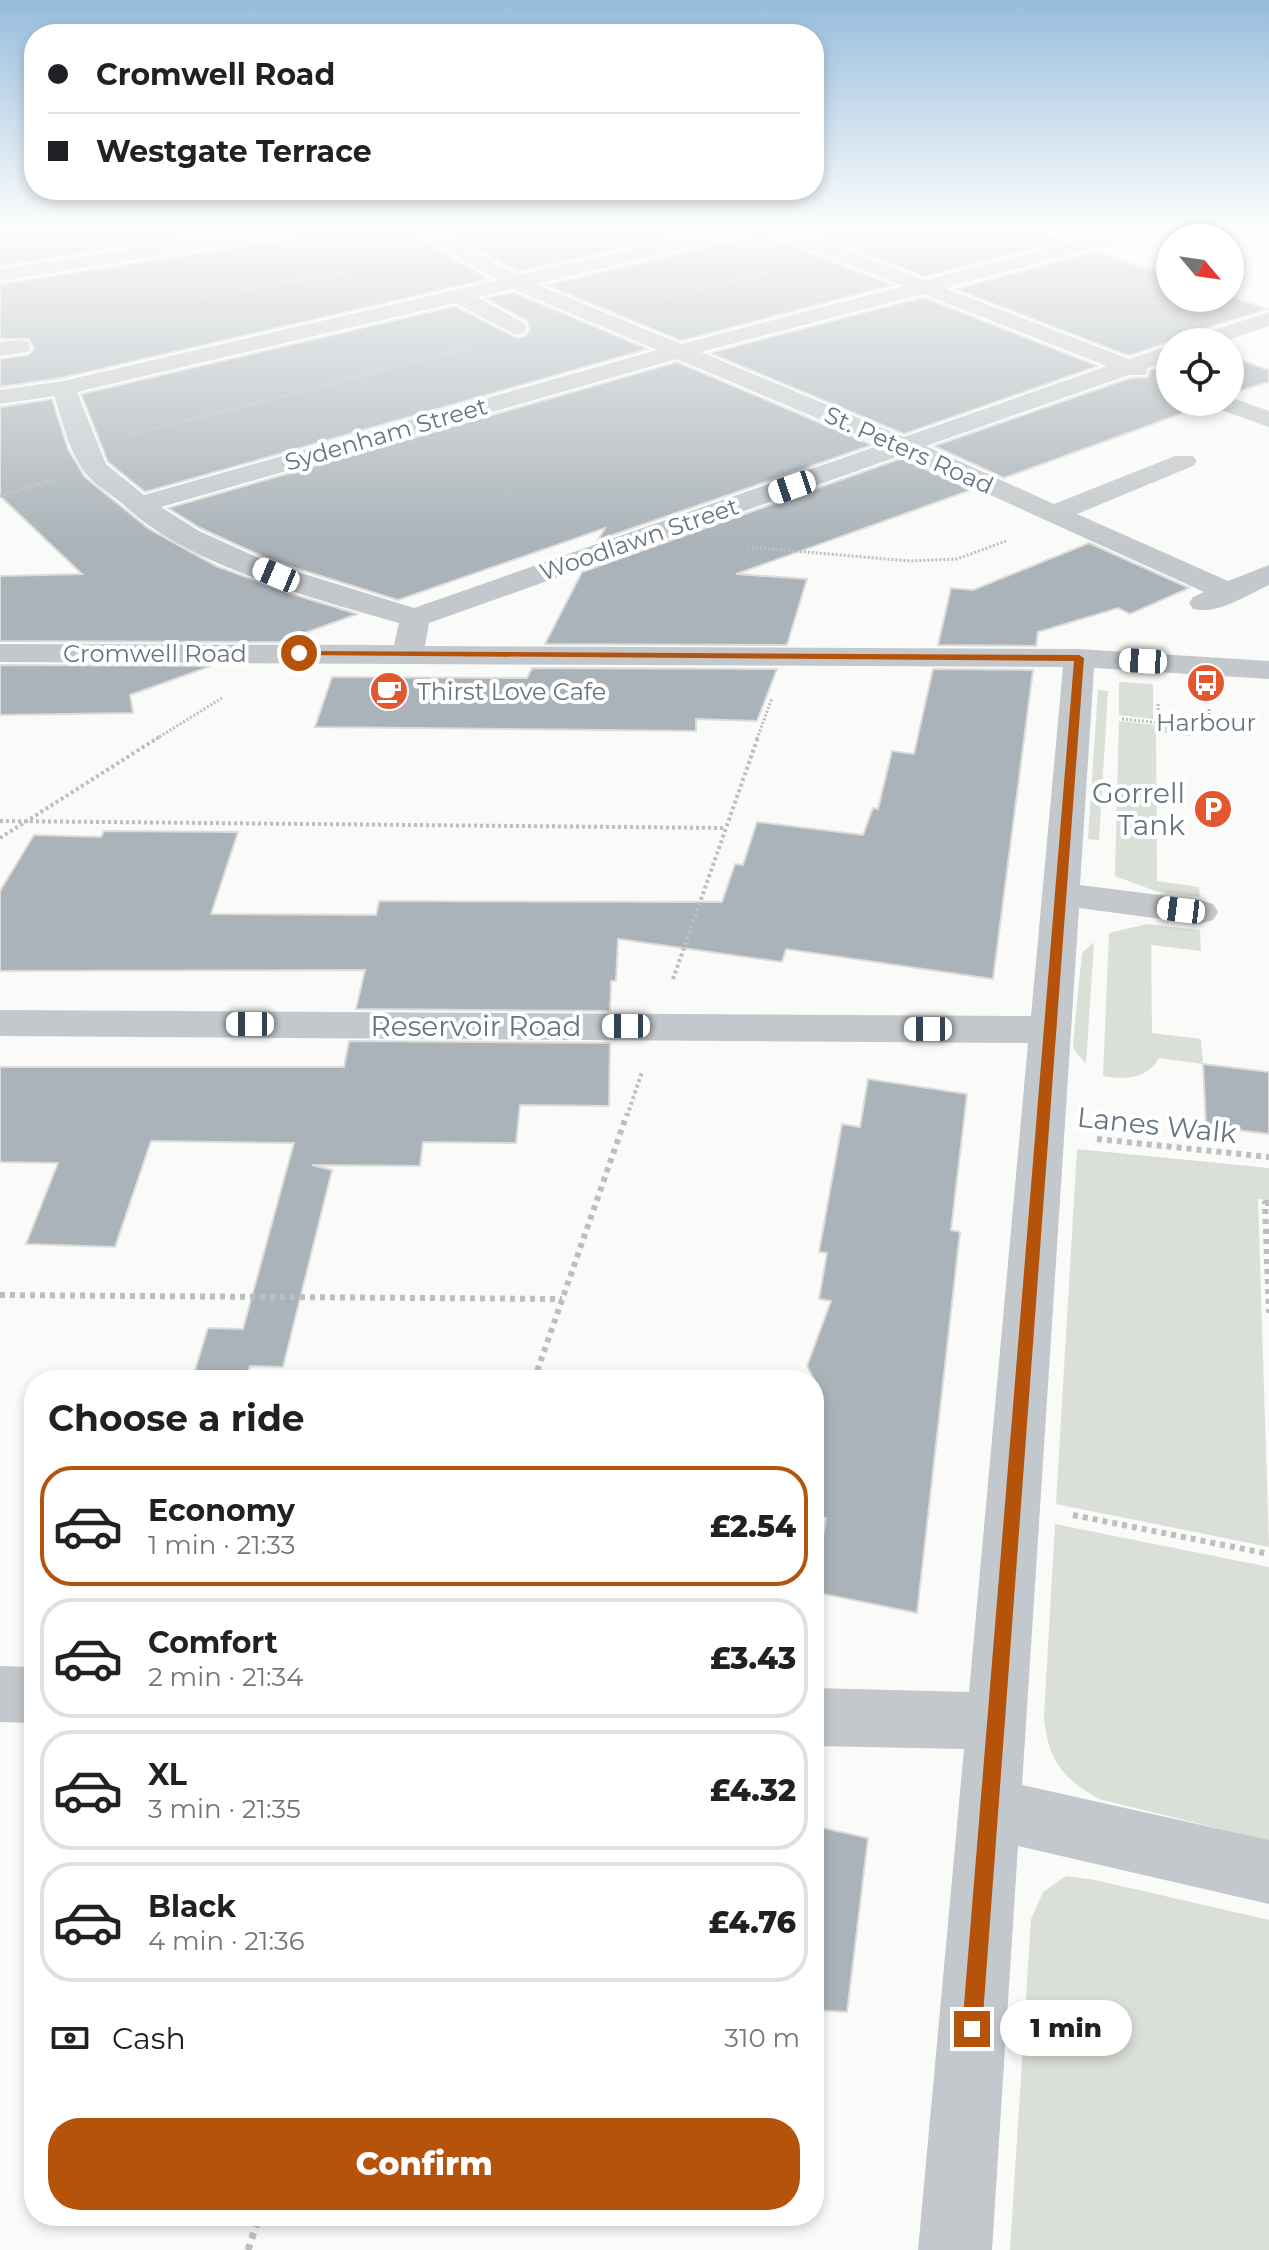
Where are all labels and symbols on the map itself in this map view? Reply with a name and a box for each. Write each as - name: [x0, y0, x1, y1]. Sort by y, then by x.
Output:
- north arrow: [1156, 224, 1244, 312]
- street label: Sydenham Street: [281, 391, 491, 477]
- street label: St. Peters Road: [820, 400, 998, 500]
- car: [765, 468, 819, 506]
- street label: Woodlawn Street: [536, 491, 742, 587]
- car: [249, 555, 303, 595]
- route start: [281, 635, 317, 671]
- street label: Cromwell Road: [63, 639, 247, 668]
- car: [1118, 648, 1168, 674]
- bus stop icon: Harbour: [1185, 662, 1227, 704]
- cafe icon: Thirst Love Cafe: [368, 670, 410, 712]
- place label: Thirst Love Cafe: [417, 677, 606, 706]
- place label: Harbour: [1156, 708, 1256, 737]
- place label: Gorrell Tank: [1092, 776, 1185, 842]
- parking icon: Gorrell Tank: [1192, 788, 1234, 830]
- car: [1156, 895, 1206, 925]
- street label: Reservoir Road: [371, 1009, 582, 1043]
- car: [226, 1012, 274, 1036]
- car: [602, 1014, 650, 1038]
- car: [904, 1017, 952, 1041]
- street label: Lanes Walk: [1076, 1100, 1239, 1150]
- callout: 1 min: [1000, 2001, 1132, 2057]
- route end: [954, 2011, 990, 2047]

